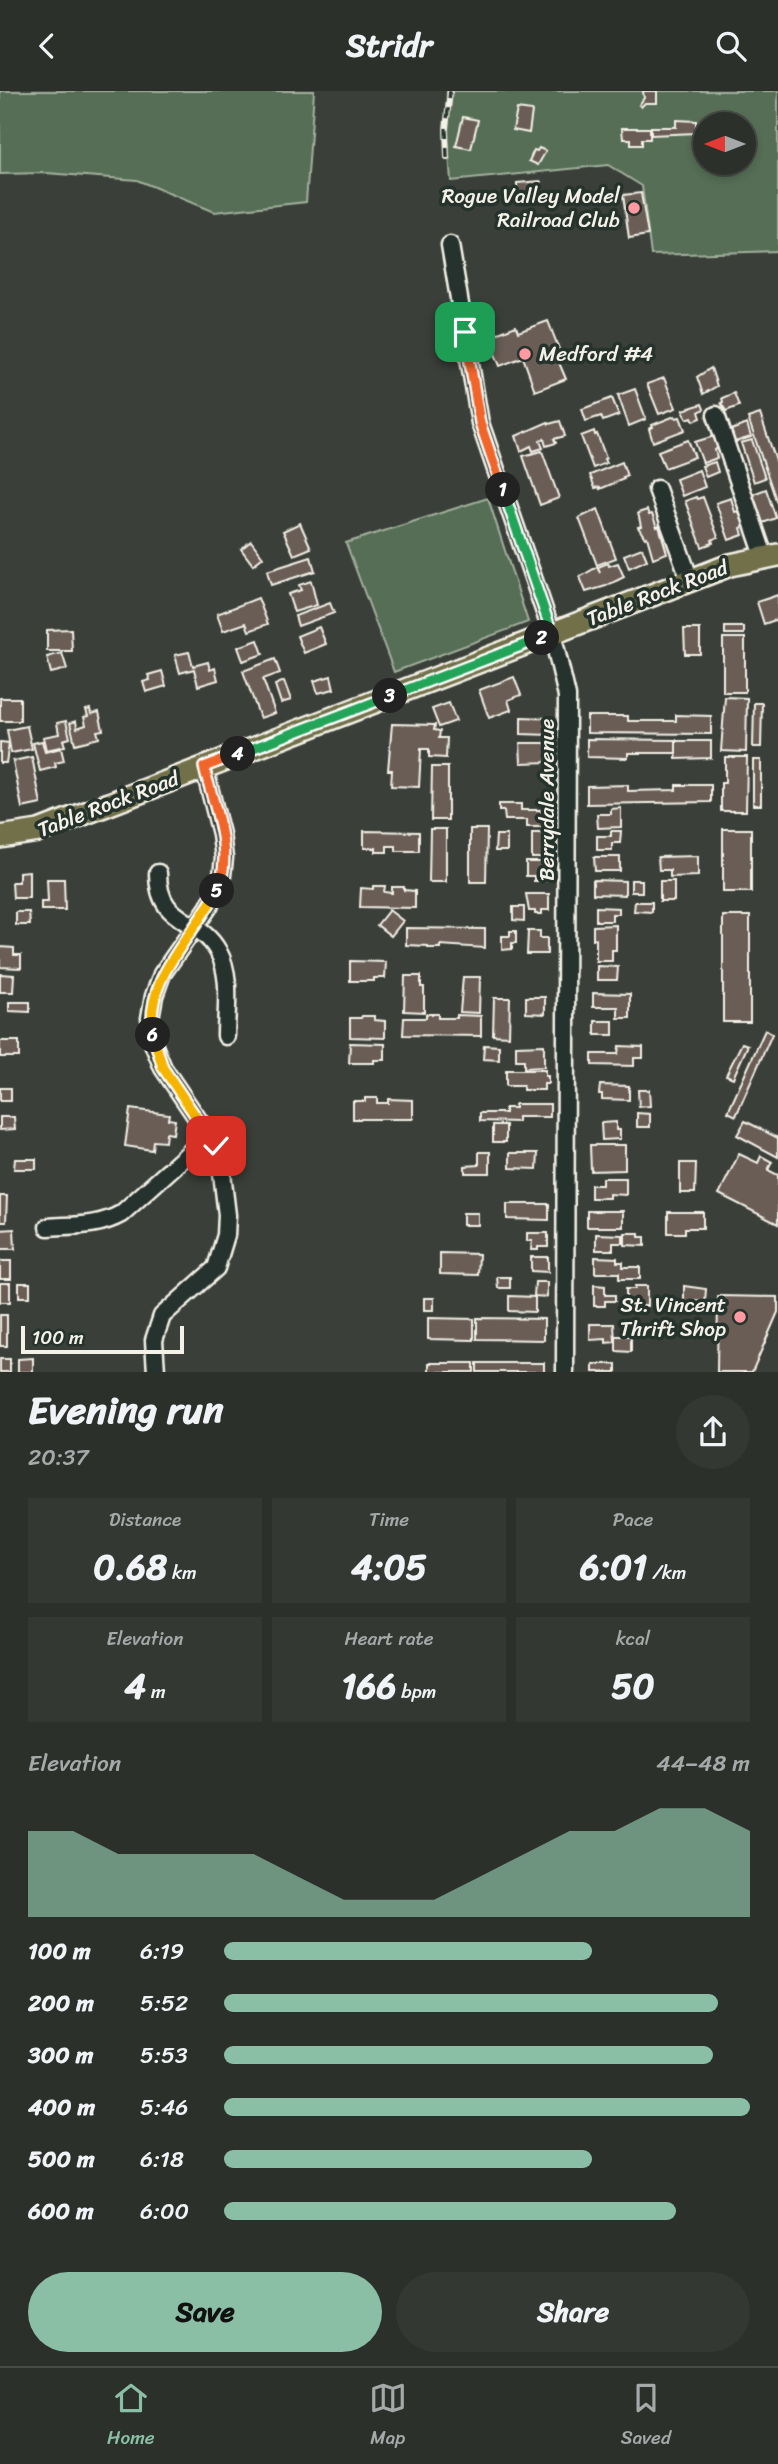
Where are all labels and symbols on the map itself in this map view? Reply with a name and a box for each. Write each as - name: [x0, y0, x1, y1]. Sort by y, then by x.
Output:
- north arrow: [693, 112, 756, 175]
- place label: Rogue Valley Model Railroad Club: [442, 177, 621, 239]
- marker: Rogue Valley Model Railroad Club: [626, 200, 642, 216]
- pin: [435, 302, 495, 362]
- place label: Medford #4: [539, 335, 653, 373]
- marker: Medford #4: [517, 346, 533, 362]
- pin: 1: [486, 473, 520, 507]
- street label: Table Rock Road: [581, 548, 735, 637]
- pin: 2: [524, 621, 560, 655]
- pin: 3: [372, 679, 408, 713]
- street label: Berrydale Avenue: [528, 719, 566, 881]
- pin: 4: [220, 737, 256, 771]
- street label: Table Rock Road: [32, 759, 186, 848]
- pin: 5: [200, 873, 234, 909]
- pin: 6: [136, 1017, 170, 1053]
- pin: [186, 1116, 246, 1176]
- place label: St. Vincent Thrift Shop: [620, 1286, 726, 1348]
- marker: St. Vincent Thrift Shop: [732, 1309, 748, 1325]
- scale bar: [21, 1323, 184, 1355]

